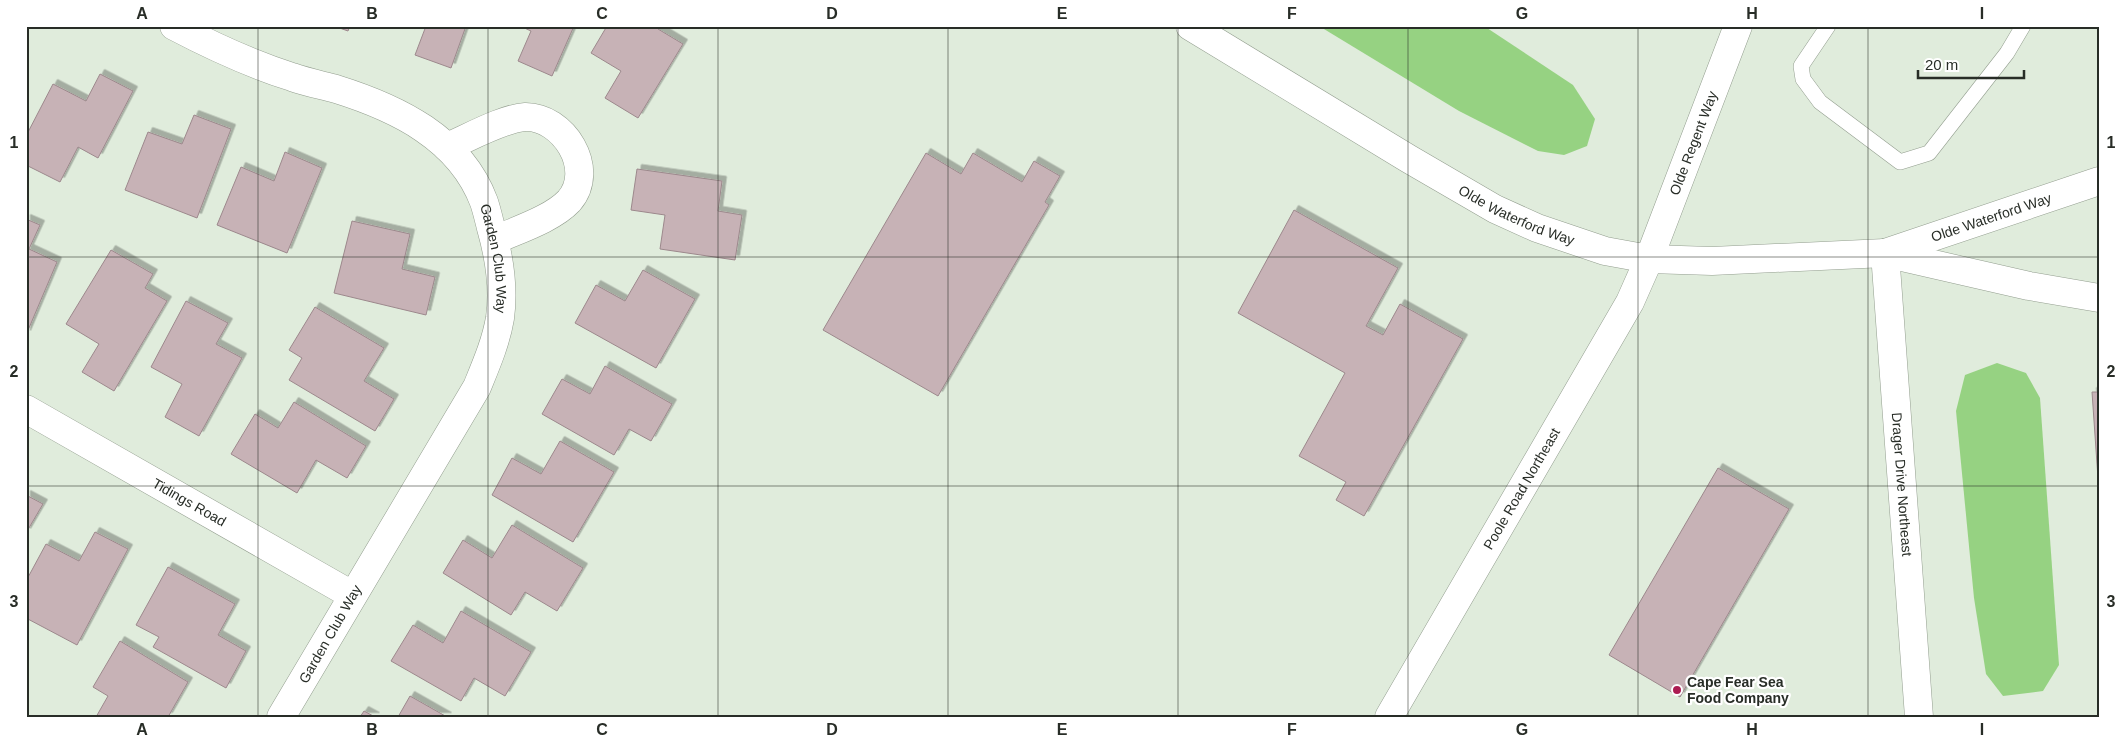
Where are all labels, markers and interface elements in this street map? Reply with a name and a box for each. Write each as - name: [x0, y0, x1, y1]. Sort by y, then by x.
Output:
- text: A: [136, 5, 148, 22]
- text: B: [366, 5, 378, 22]
- text: C: [596, 5, 608, 22]
- text: D: [826, 5, 838, 22]
- text: E: [1057, 5, 1068, 22]
- text: F: [1287, 5, 1297, 22]
- text: G: [1516, 5, 1528, 22]
- text: H: [1746, 5, 1758, 22]
- text: I: [1980, 5, 1984, 22]
- scale bar: [1918, 48, 2024, 80]
- text: 20 m: [1925, 56, 1958, 73]
- street label: Olde Regent Way: [1666, 89, 1720, 197]
- text: 1: [10, 134, 19, 151]
- text: 1: [2107, 134, 2116, 151]
- street label: Olde Waterford Way: [1456, 182, 1577, 248]
- street label: Olde Waterford Way: [1929, 190, 2053, 245]
- street label: Garden Club Way: [477, 202, 510, 314]
- text: 2: [10, 363, 19, 380]
- text: 2: [2107, 363, 2116, 380]
- street label: Drager Drive Northeast: [1889, 412, 1915, 557]
- street label: Poole Road Northeast: [1480, 425, 1563, 552]
- street label: Tidings Road: [150, 475, 229, 529]
- street label: Garden Club Way: [295, 582, 365, 686]
- text: 3: [10, 593, 19, 610]
- text: 3: [2107, 593, 2116, 610]
- place label: Cape Fear Sea Food Company: [1687, 674, 1789, 706]
- marker: Cape Fear Sea Food Company: [1671, 684, 1683, 696]
- text: A: [136, 721, 148, 738]
- text: B: [366, 721, 378, 738]
- text: C: [596, 721, 608, 738]
- text: D: [826, 721, 838, 738]
- text: E: [1057, 721, 1068, 738]
- text: F: [1287, 721, 1297, 738]
- text: G: [1516, 721, 1528, 738]
- text: H: [1746, 721, 1758, 738]
- text: I: [1980, 721, 1984, 738]

